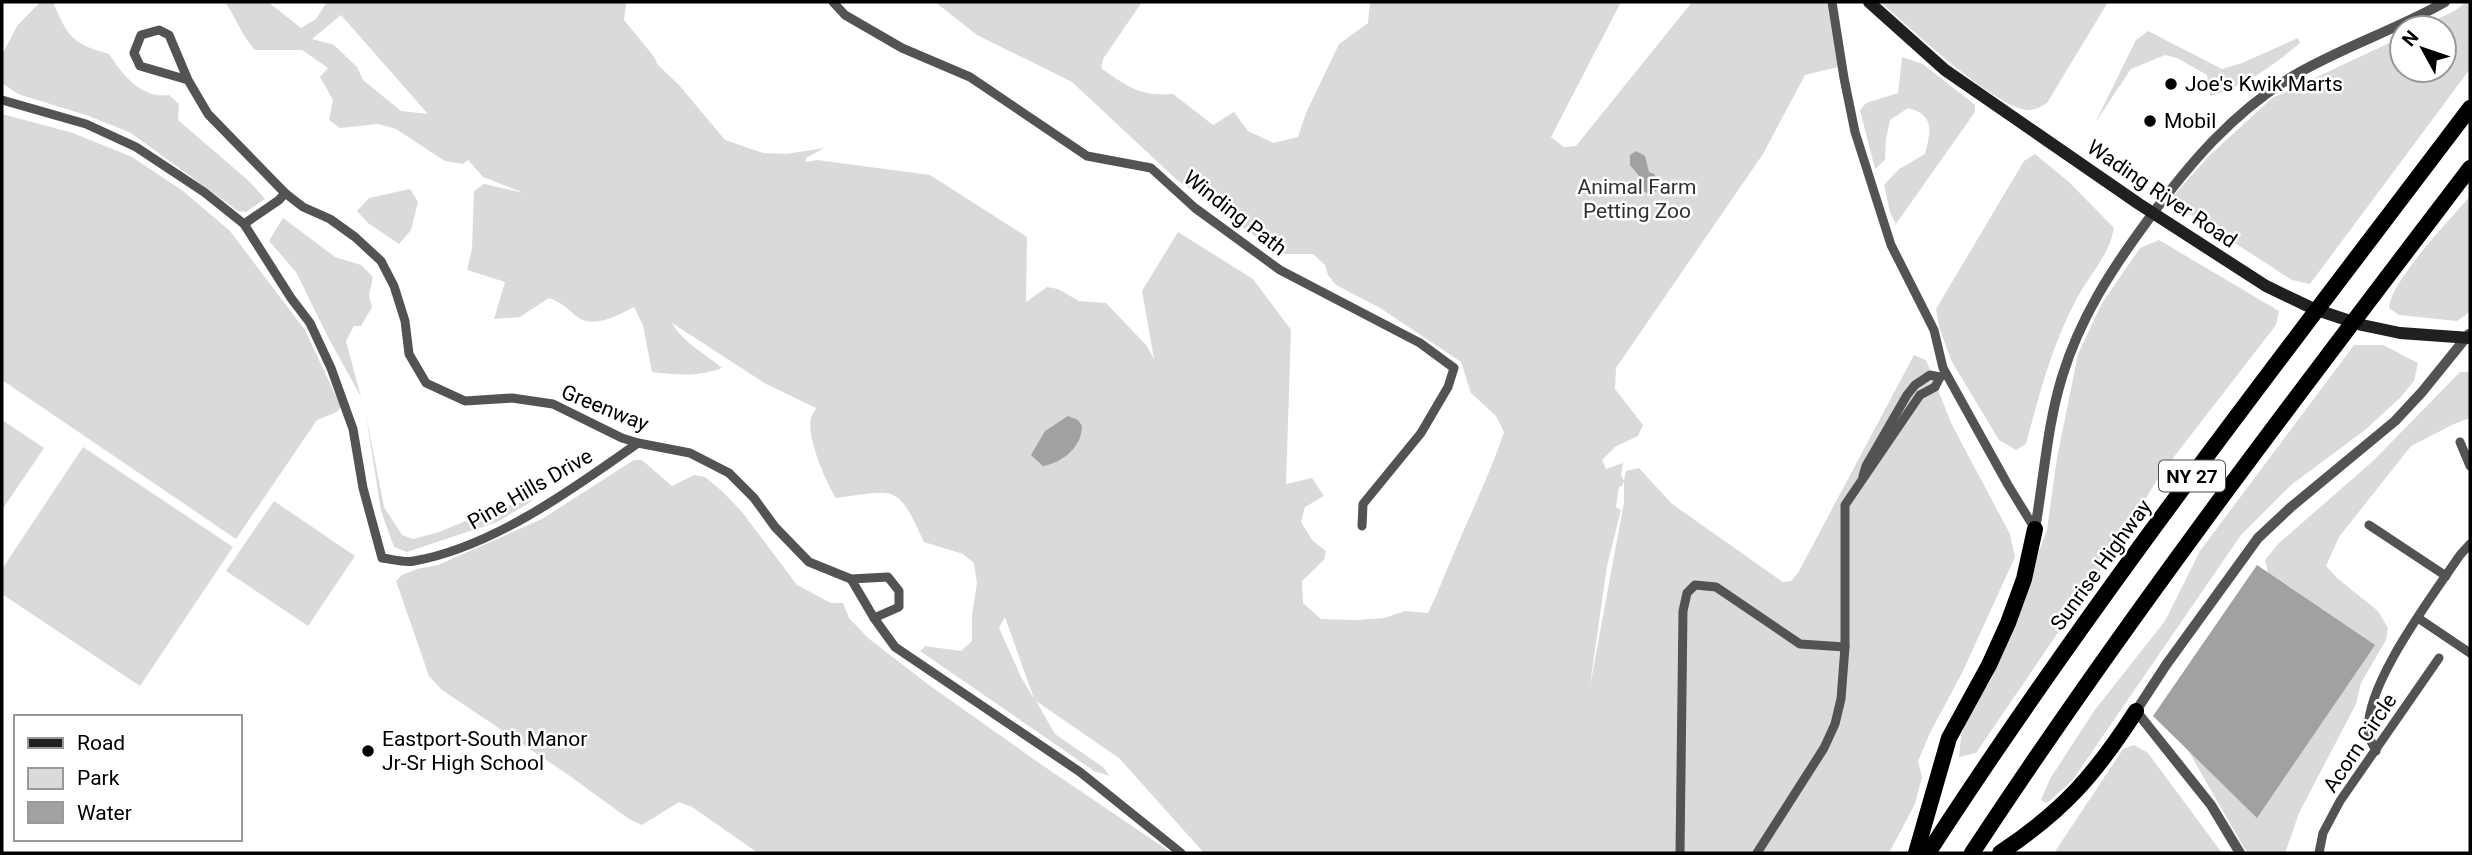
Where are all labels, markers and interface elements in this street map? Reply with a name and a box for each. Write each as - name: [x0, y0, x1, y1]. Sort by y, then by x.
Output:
- north arrow: [2388, 14, 2458, 84]
- text: N: [2397, 26, 2423, 51]
- place label: Joe's Kwik Marts: [2185, 72, 2343, 96]
- marker: Joe's Kwik Marts: [2163, 76, 2179, 92]
- place label: Mobil: [2164, 109, 2216, 133]
- marker: Mobil: [2142, 113, 2158, 129]
- street label: Wading River Road: [2083, 135, 2241, 253]
- street label: Winding Path: [1179, 165, 1291, 261]
- park label: Animal Farm Petting Zoo: [1578, 175, 1696, 223]
- street label: Greenway: [558, 380, 652, 436]
- street label: Pine Hills Drive: [463, 444, 597, 534]
- road number: NY 27: [2159, 461, 2225, 491]
- street label: Sunrise Highway: [2046, 495, 2156, 635]
- street label: Acorn Circle: [2318, 689, 2402, 797]
- legend: [14, 715, 242, 841]
- place label: Eastport-South Manor Jr-Sr High School: [382, 727, 587, 775]
- text: Road: [77, 731, 125, 755]
- marker: Eastport-South Manor Jr-Sr High School: [360, 743, 376, 759]
- text: Park: [77, 766, 120, 790]
- text: Water: [77, 801, 132, 825]

